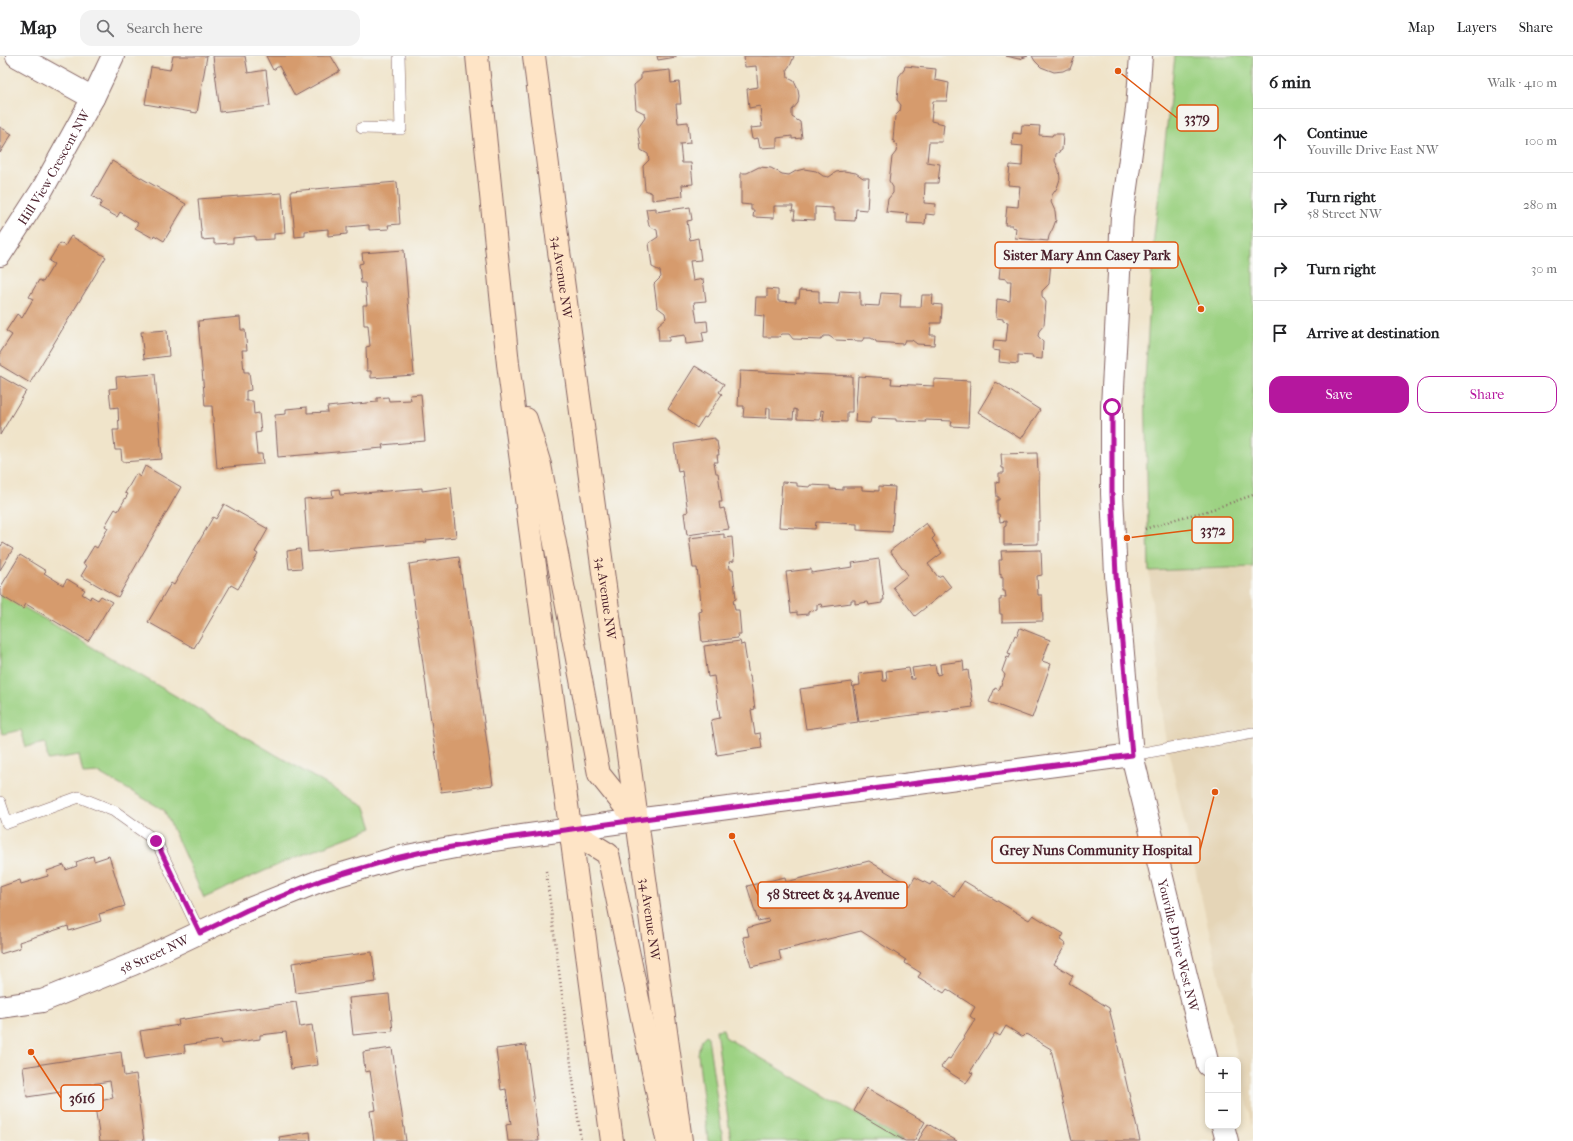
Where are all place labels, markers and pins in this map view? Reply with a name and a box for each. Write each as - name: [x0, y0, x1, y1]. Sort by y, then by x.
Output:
- callout: 3379: [1177, 105, 1218, 131]
- callout: Sister Mary Ann Casey Park: [995, 242, 1178, 268]
- callout: 3372: [1192, 517, 1233, 543]
- callout: Grey Nuns Community Hospital: [992, 837, 1200, 863]
- callout: 58 Street & 34 Avenue: [758, 882, 907, 908]
- callout: 3616: [61, 1085, 103, 1111]

